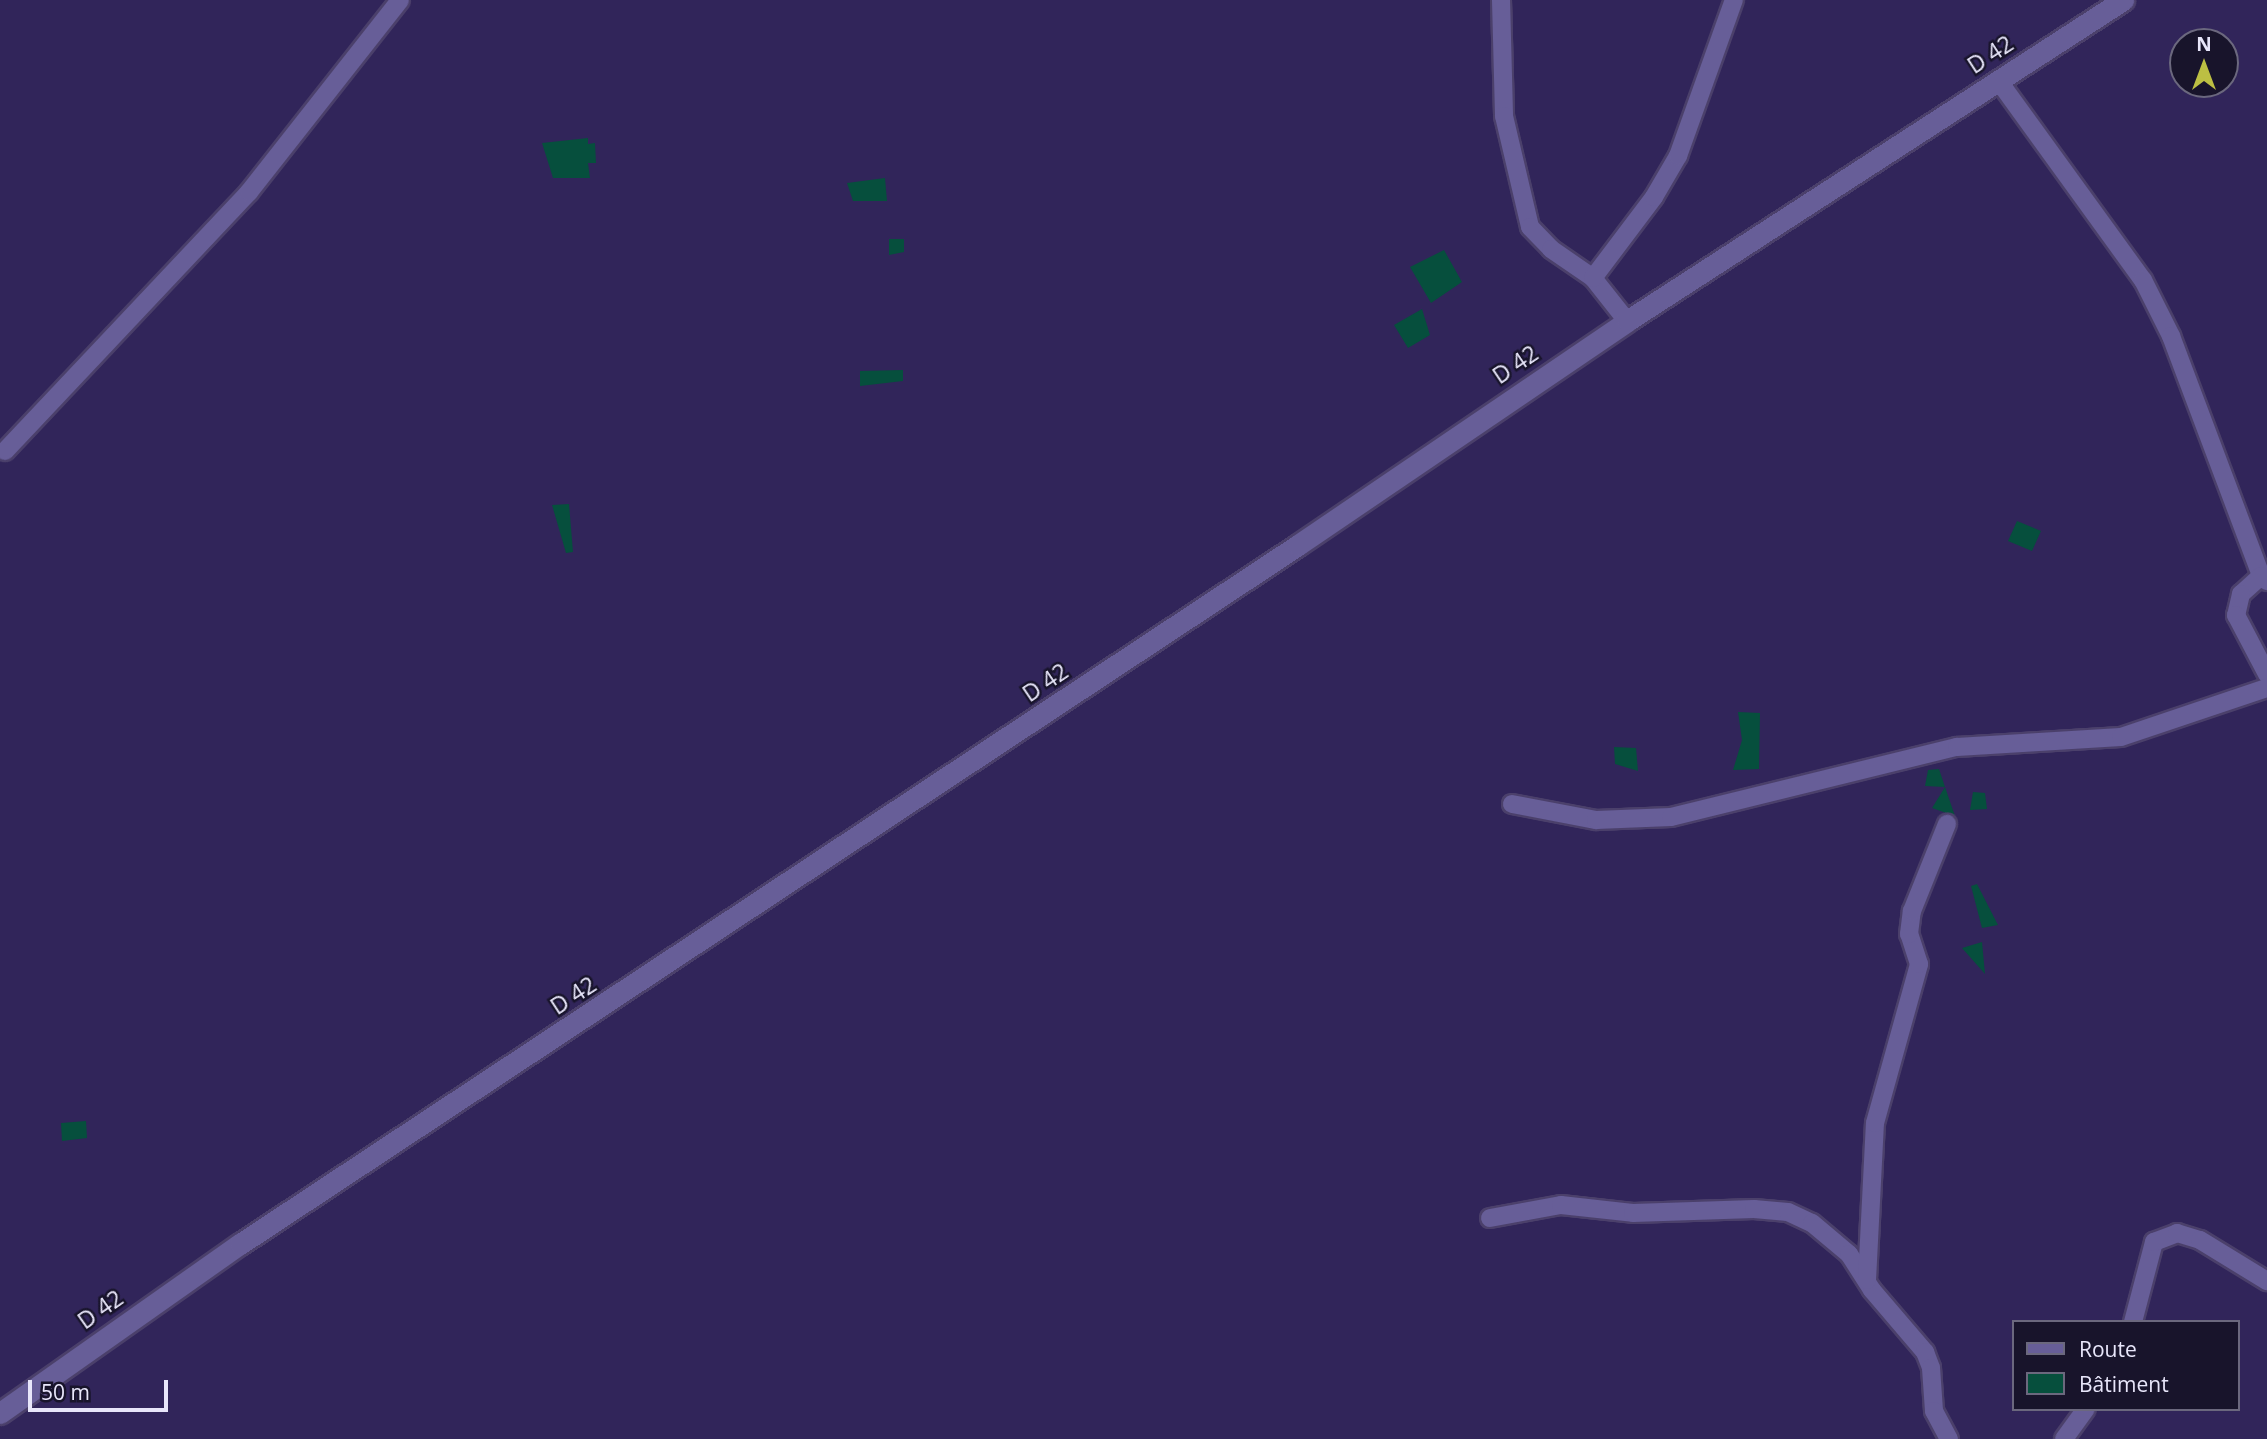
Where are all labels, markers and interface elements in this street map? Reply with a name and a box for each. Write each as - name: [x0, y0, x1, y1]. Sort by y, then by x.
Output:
- north arrow: [2169, 28, 2239, 98]
- street label: D 42: [1962, 29, 2018, 79]
- text: N: [2196, 31, 2212, 57]
- street label: D 42: [1487, 339, 1543, 389]
- street label: D 42: [1017, 657, 1073, 707]
- street label: D 42: [545, 970, 601, 1020]
- street label: D 42: [72, 1284, 128, 1334]
- legend: [2011, 1320, 2239, 1411]
- text: Route: [2079, 1335, 2137, 1363]
- scale bar: [32, 1366, 172, 1410]
- text: Bâtiment: [2079, 1370, 2169, 1398]
- text: 50 m: [41, 1378, 90, 1406]

